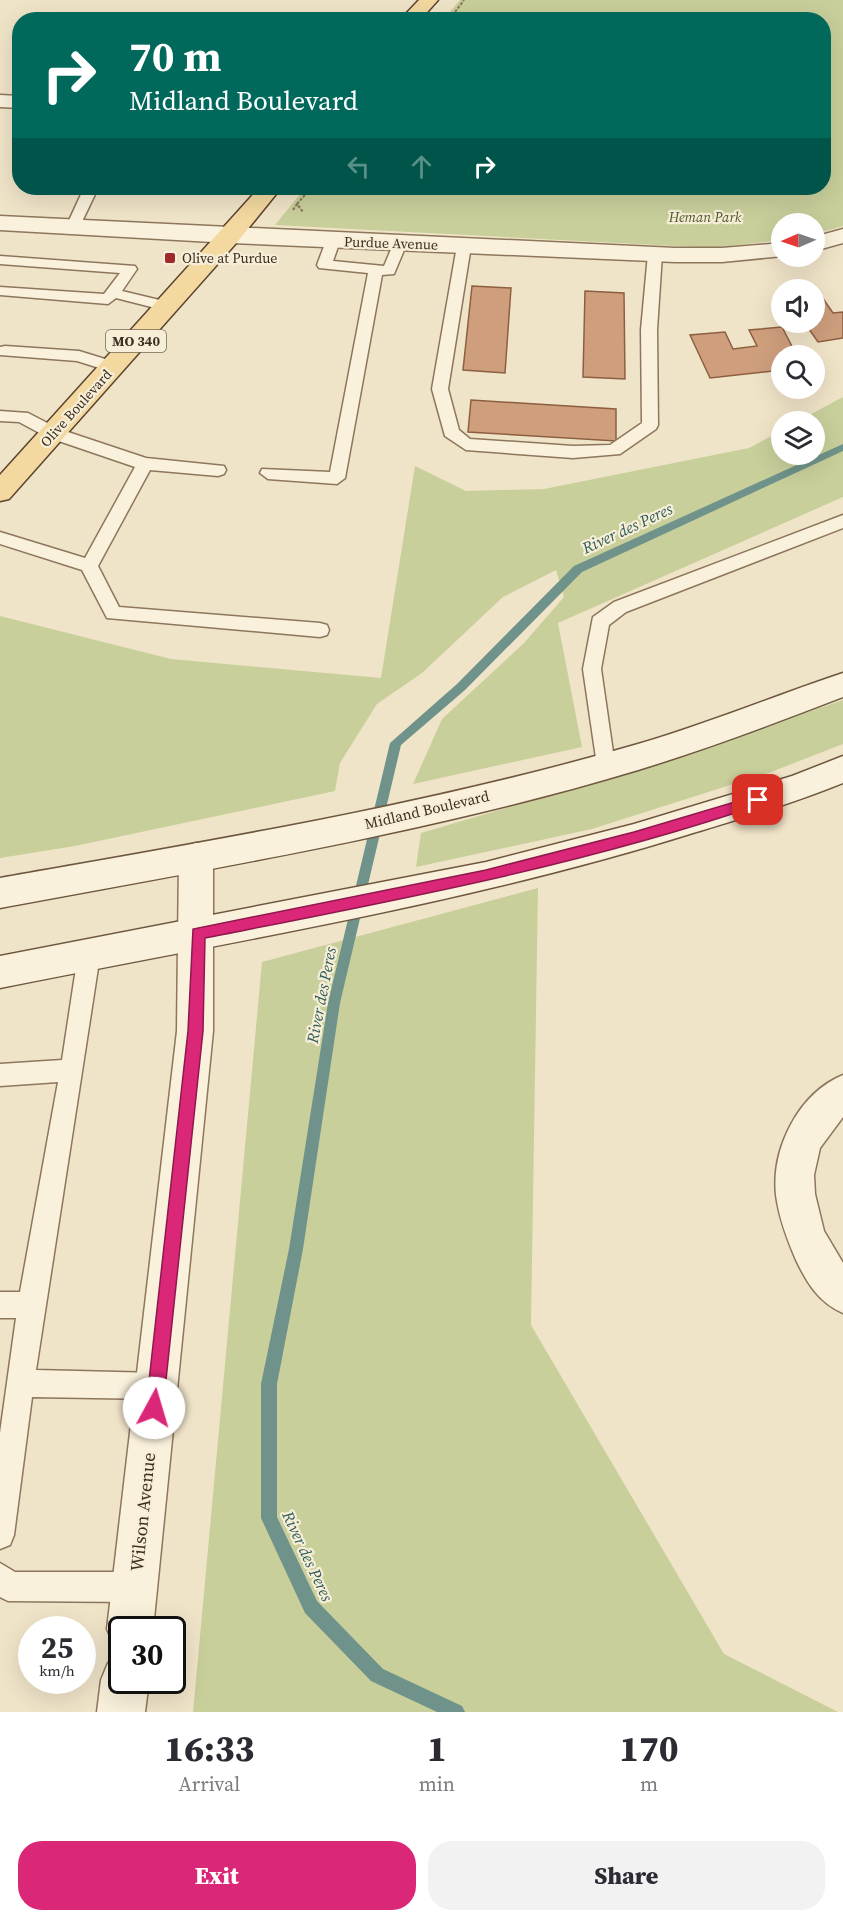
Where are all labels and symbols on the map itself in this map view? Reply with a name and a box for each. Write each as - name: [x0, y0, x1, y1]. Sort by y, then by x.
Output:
- park label: Heman Park: [668, 207, 742, 227]
- north arrow: [771, 213, 825, 267]
- street label: Purdue Avenue: [343, 231, 439, 255]
- place label: Olive at Purdue: [182, 248, 277, 268]
- marker: Olive at Purdue: [163, 251, 177, 265]
- road number: MO 340: [106, 330, 166, 352]
- street label: Olive Boulevard: [36, 365, 116, 451]
- water label: River des Peres: [577, 497, 676, 559]
- pin: [732, 774, 783, 825]
- street label: Midland Boulevard: [363, 785, 492, 834]
- water label: River des Peres: [301, 945, 341, 1046]
- position arrow: [122, 1376, 186, 1440]
- street label: Wilson Avenue: [124, 1451, 161, 1573]
- water label: River des Peres: [277, 1506, 339, 1605]
- speed limit sign: 30: [108, 1616, 186, 1694]

